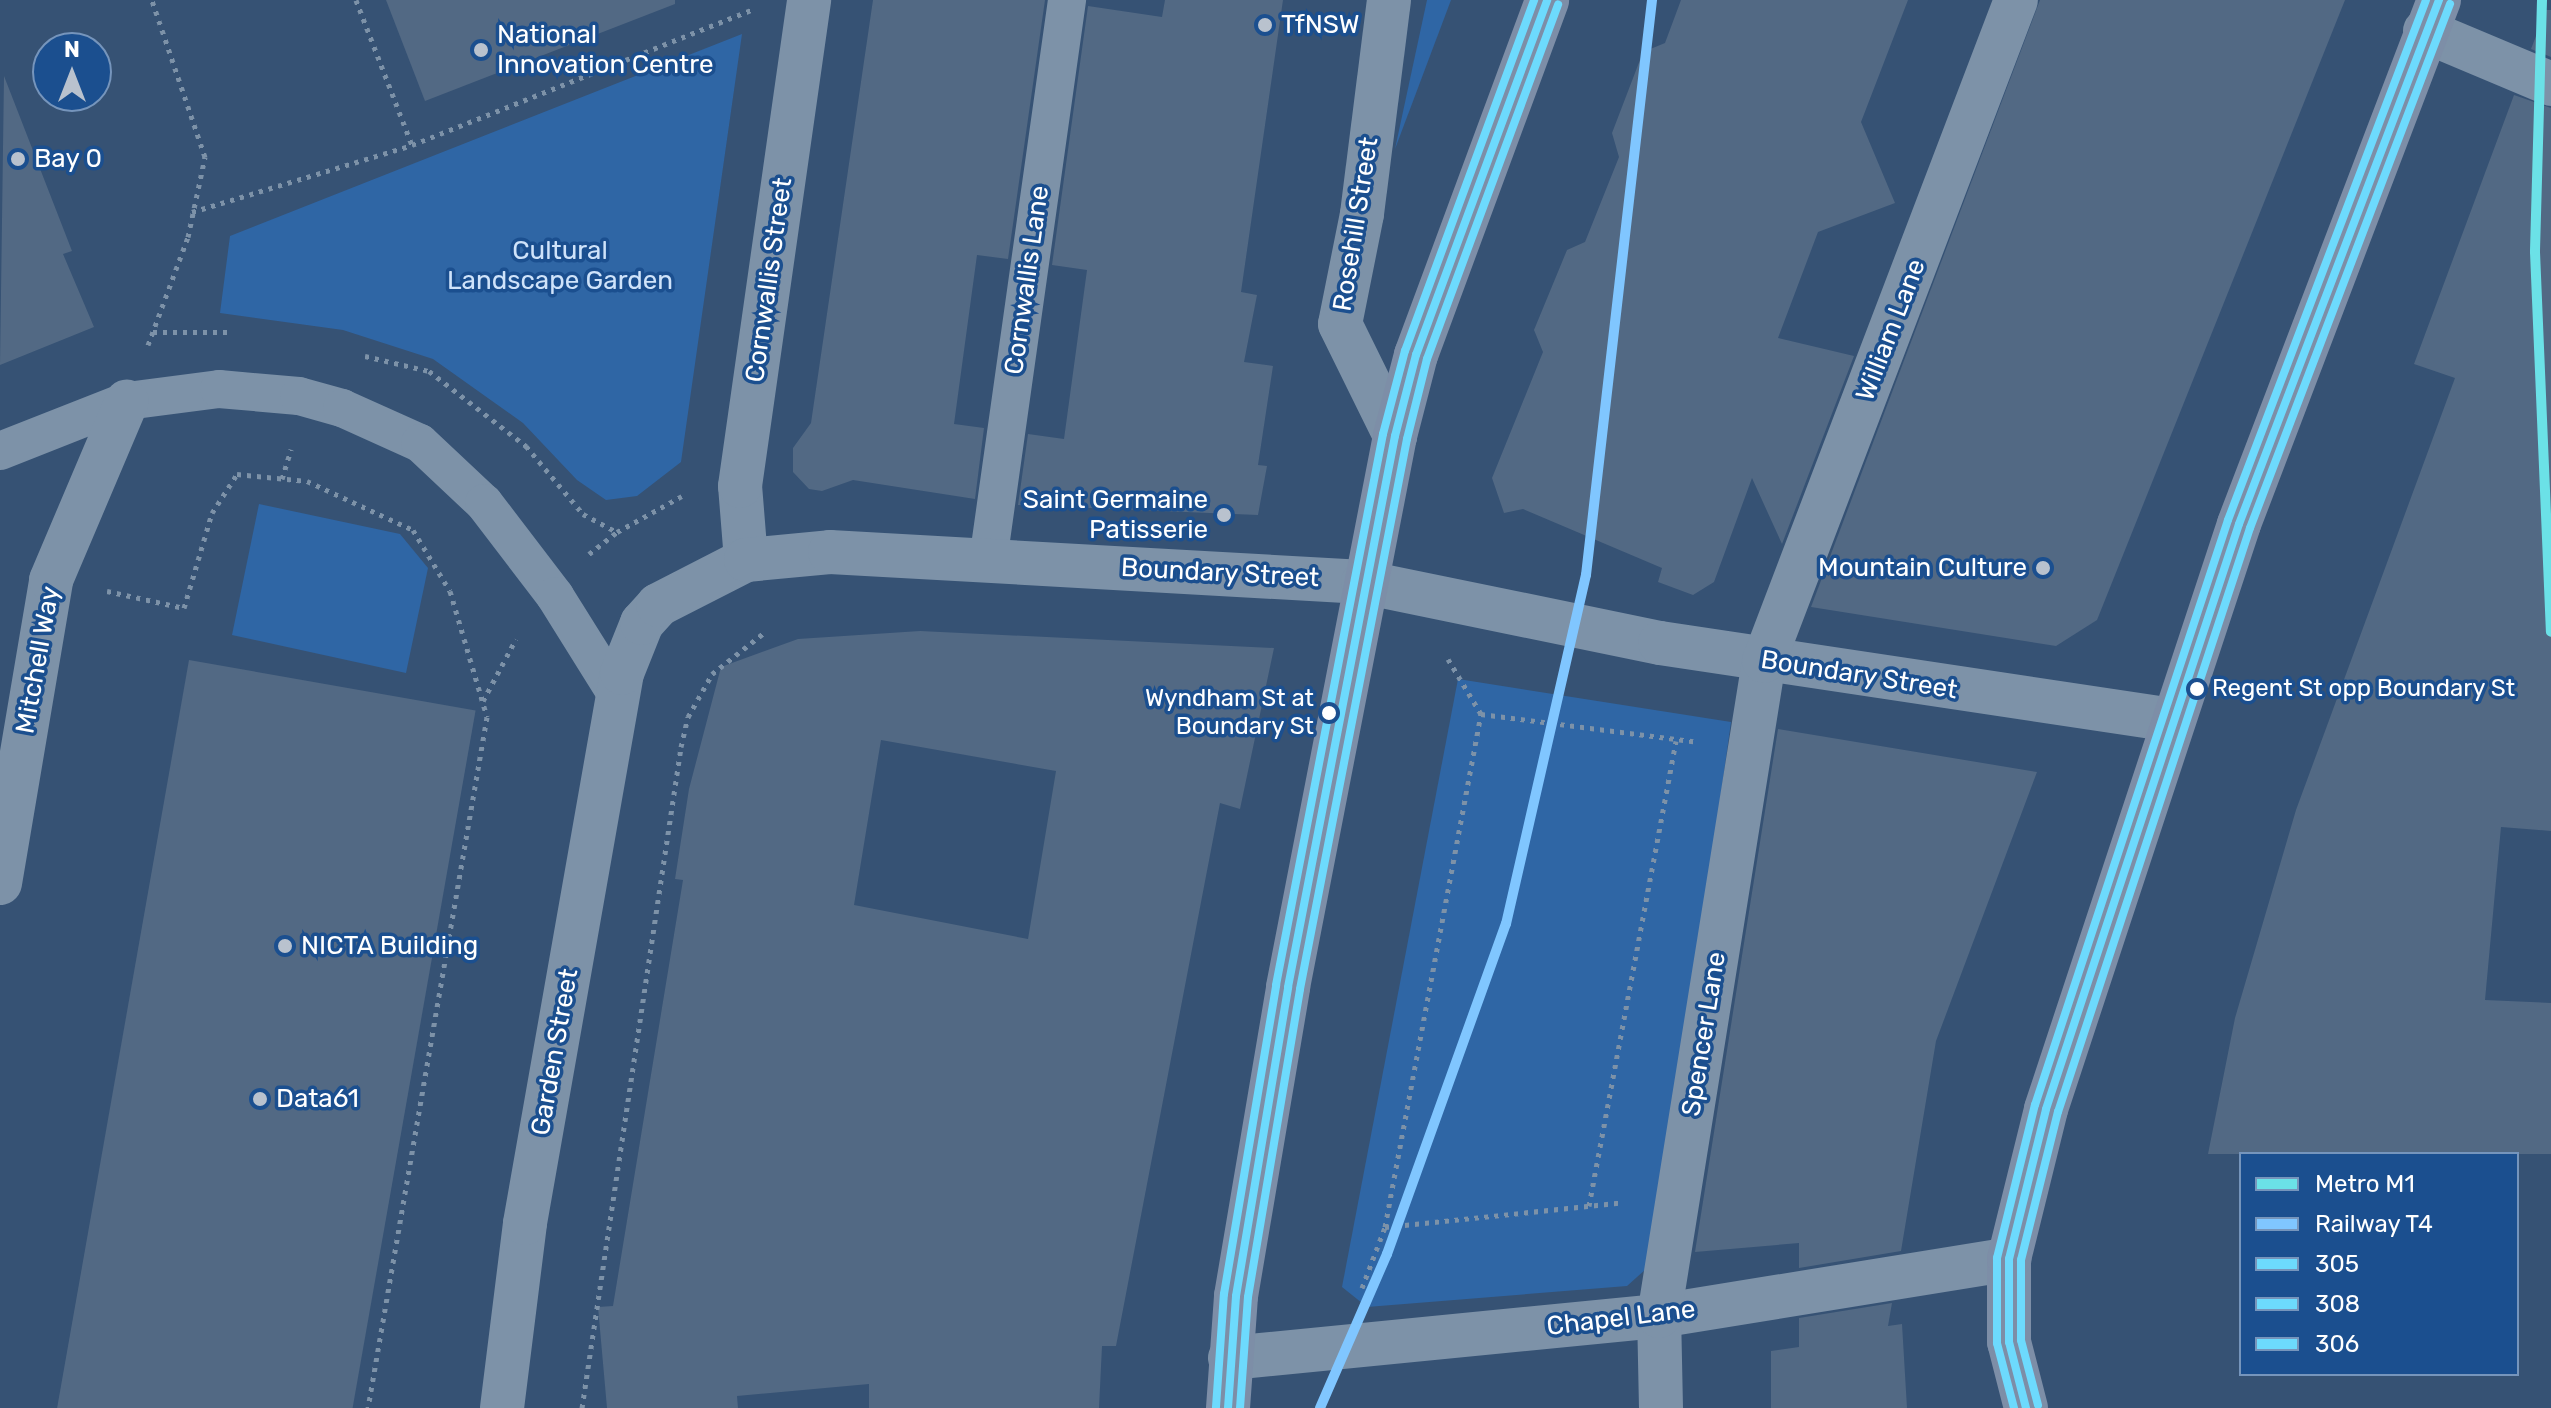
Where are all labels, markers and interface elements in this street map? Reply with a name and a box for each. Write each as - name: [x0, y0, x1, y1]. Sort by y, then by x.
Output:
- place label: TfNSW: [1281, 9, 1360, 41]
- marker: TfNSW: [1256, 16, 1274, 34]
- place label: National Innovation Centre: [497, 19, 713, 80]
- north arrow: [32, 32, 112, 112]
- text: N: [64, 36, 80, 63]
- marker: National Innovation Centre: [472, 41, 490, 59]
- street label: Rosehill Street: [1327, 135, 1385, 313]
- place label: Bay 0: [34, 143, 103, 175]
- marker: Bay 0: [9, 150, 27, 168]
- street label: Cornwallis Street: [739, 176, 799, 384]
- street label: Cornwallis Lane: [998, 184, 1056, 376]
- park label: Cultural Landscape Garden: [447, 235, 673, 296]
- street label: William Lane: [1850, 255, 1932, 405]
- place label: Saint Germaine Patisserie: [1023, 484, 1208, 546]
- marker: Saint Germaine Patisserie: [1215, 506, 1233, 524]
- street label: Boundary Street: [1120, 552, 1320, 594]
- place label: Mountain Culture: [1818, 552, 2027, 584]
- marker: Mountain Culture: [2034, 559, 2052, 577]
- street label: Mitchell Way: [10, 584, 66, 736]
- street label: Boundary Street: [1758, 644, 1960, 706]
- place label: Regent St opp Boundary St: [2212, 675, 2516, 703]
- marker: Regent St opp Boundary St: [2189, 681, 2205, 697]
- place label: Wyndham St at Boundary St: [1145, 685, 1314, 741]
- marker: Wyndham St at Boundary St: [1321, 705, 1337, 721]
- place label: NICTA Building: [301, 930, 479, 962]
- marker: NICTA Building: [276, 937, 294, 955]
- street label: Spencer Lane: [1676, 949, 1732, 1119]
- street label: Garden Street: [525, 966, 585, 1138]
- place label: Data61: [276, 1083, 359, 1115]
- marker: Data61: [251, 1090, 269, 1108]
- legend: [2239, 1152, 2519, 1376]
- text: Metro M1: [2315, 1170, 2415, 1198]
- text: Railway T4: [2315, 1210, 2433, 1238]
- text: 305: [2315, 1250, 2359, 1278]
- text: 308: [2315, 1290, 2360, 1318]
- street label: Chapel Lane: [1545, 1293, 1697, 1343]
- text: 306: [2315, 1330, 2359, 1358]

